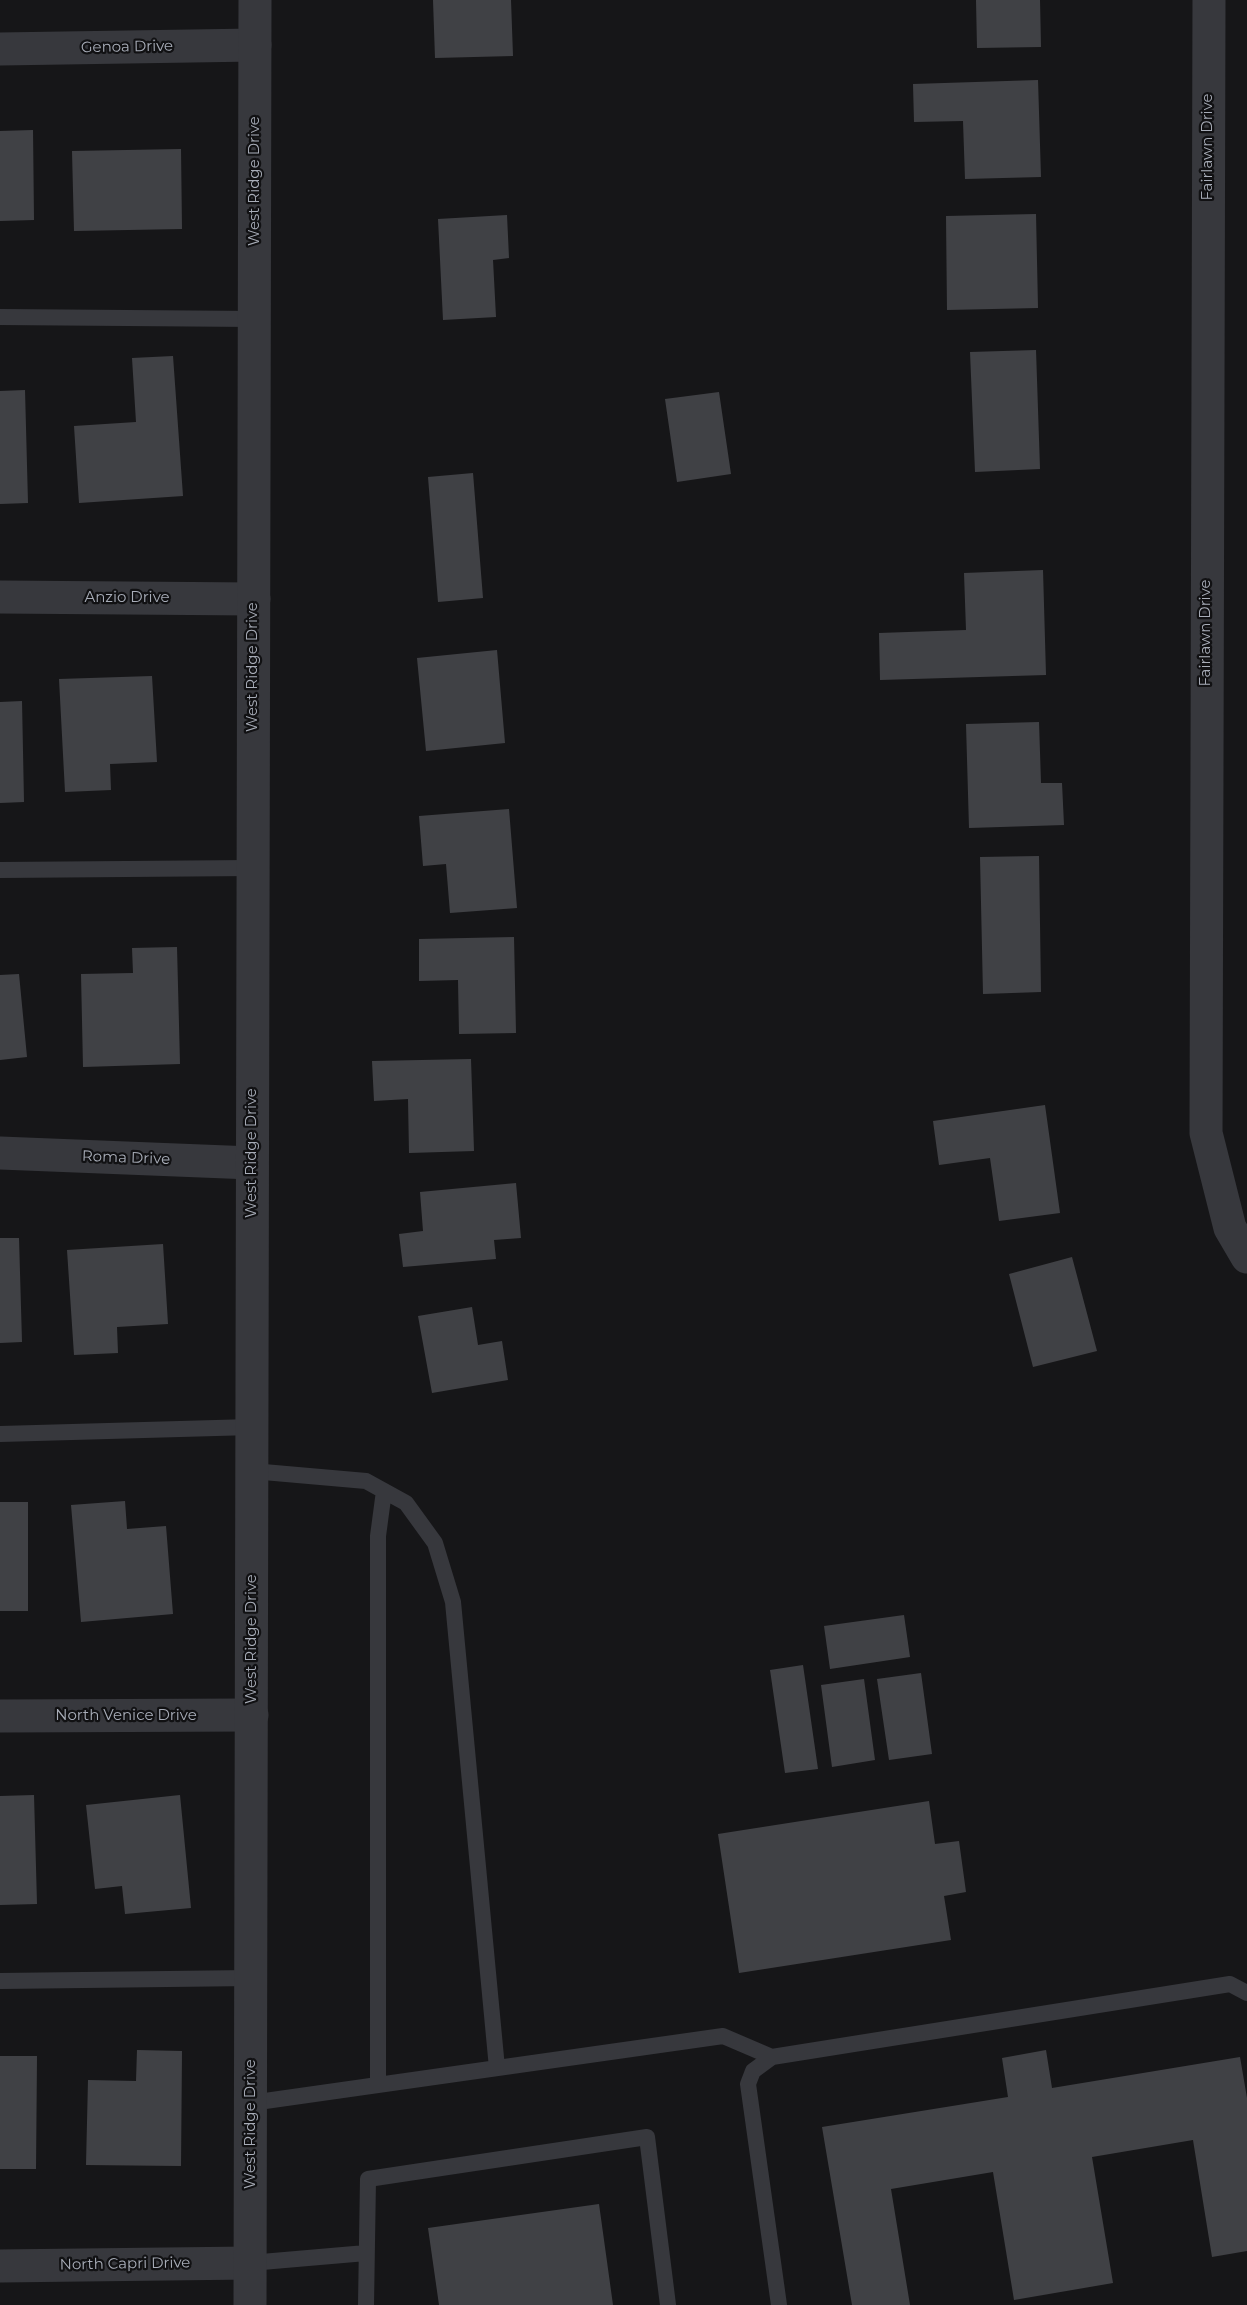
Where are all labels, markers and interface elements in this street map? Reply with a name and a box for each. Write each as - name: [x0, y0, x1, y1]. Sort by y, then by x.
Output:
- street label: Genoa Drive: [81, 37, 173, 57]
- street label: Fairlawn Drive: [1199, 93, 1217, 201]
- street label: West Ridge Drive: [246, 116, 264, 246]
- street label: Fairlawn Drive: [1197, 579, 1215, 687]
- street label: Anzio Drive: [84, 589, 170, 607]
- street label: West Ridge Drive: [244, 602, 262, 732]
- street label: West Ridge Drive: [243, 1088, 261, 1218]
- street label: Roma Drive: [82, 1147, 170, 1169]
- street label: West Ridge Drive: [243, 1574, 261, 1704]
- street label: North Venice Drive: [55, 1707, 197, 1725]
- street label: West Ridge Drive: [242, 2059, 260, 2189]
- street label: North Capri Drive: [60, 2254, 190, 2274]

